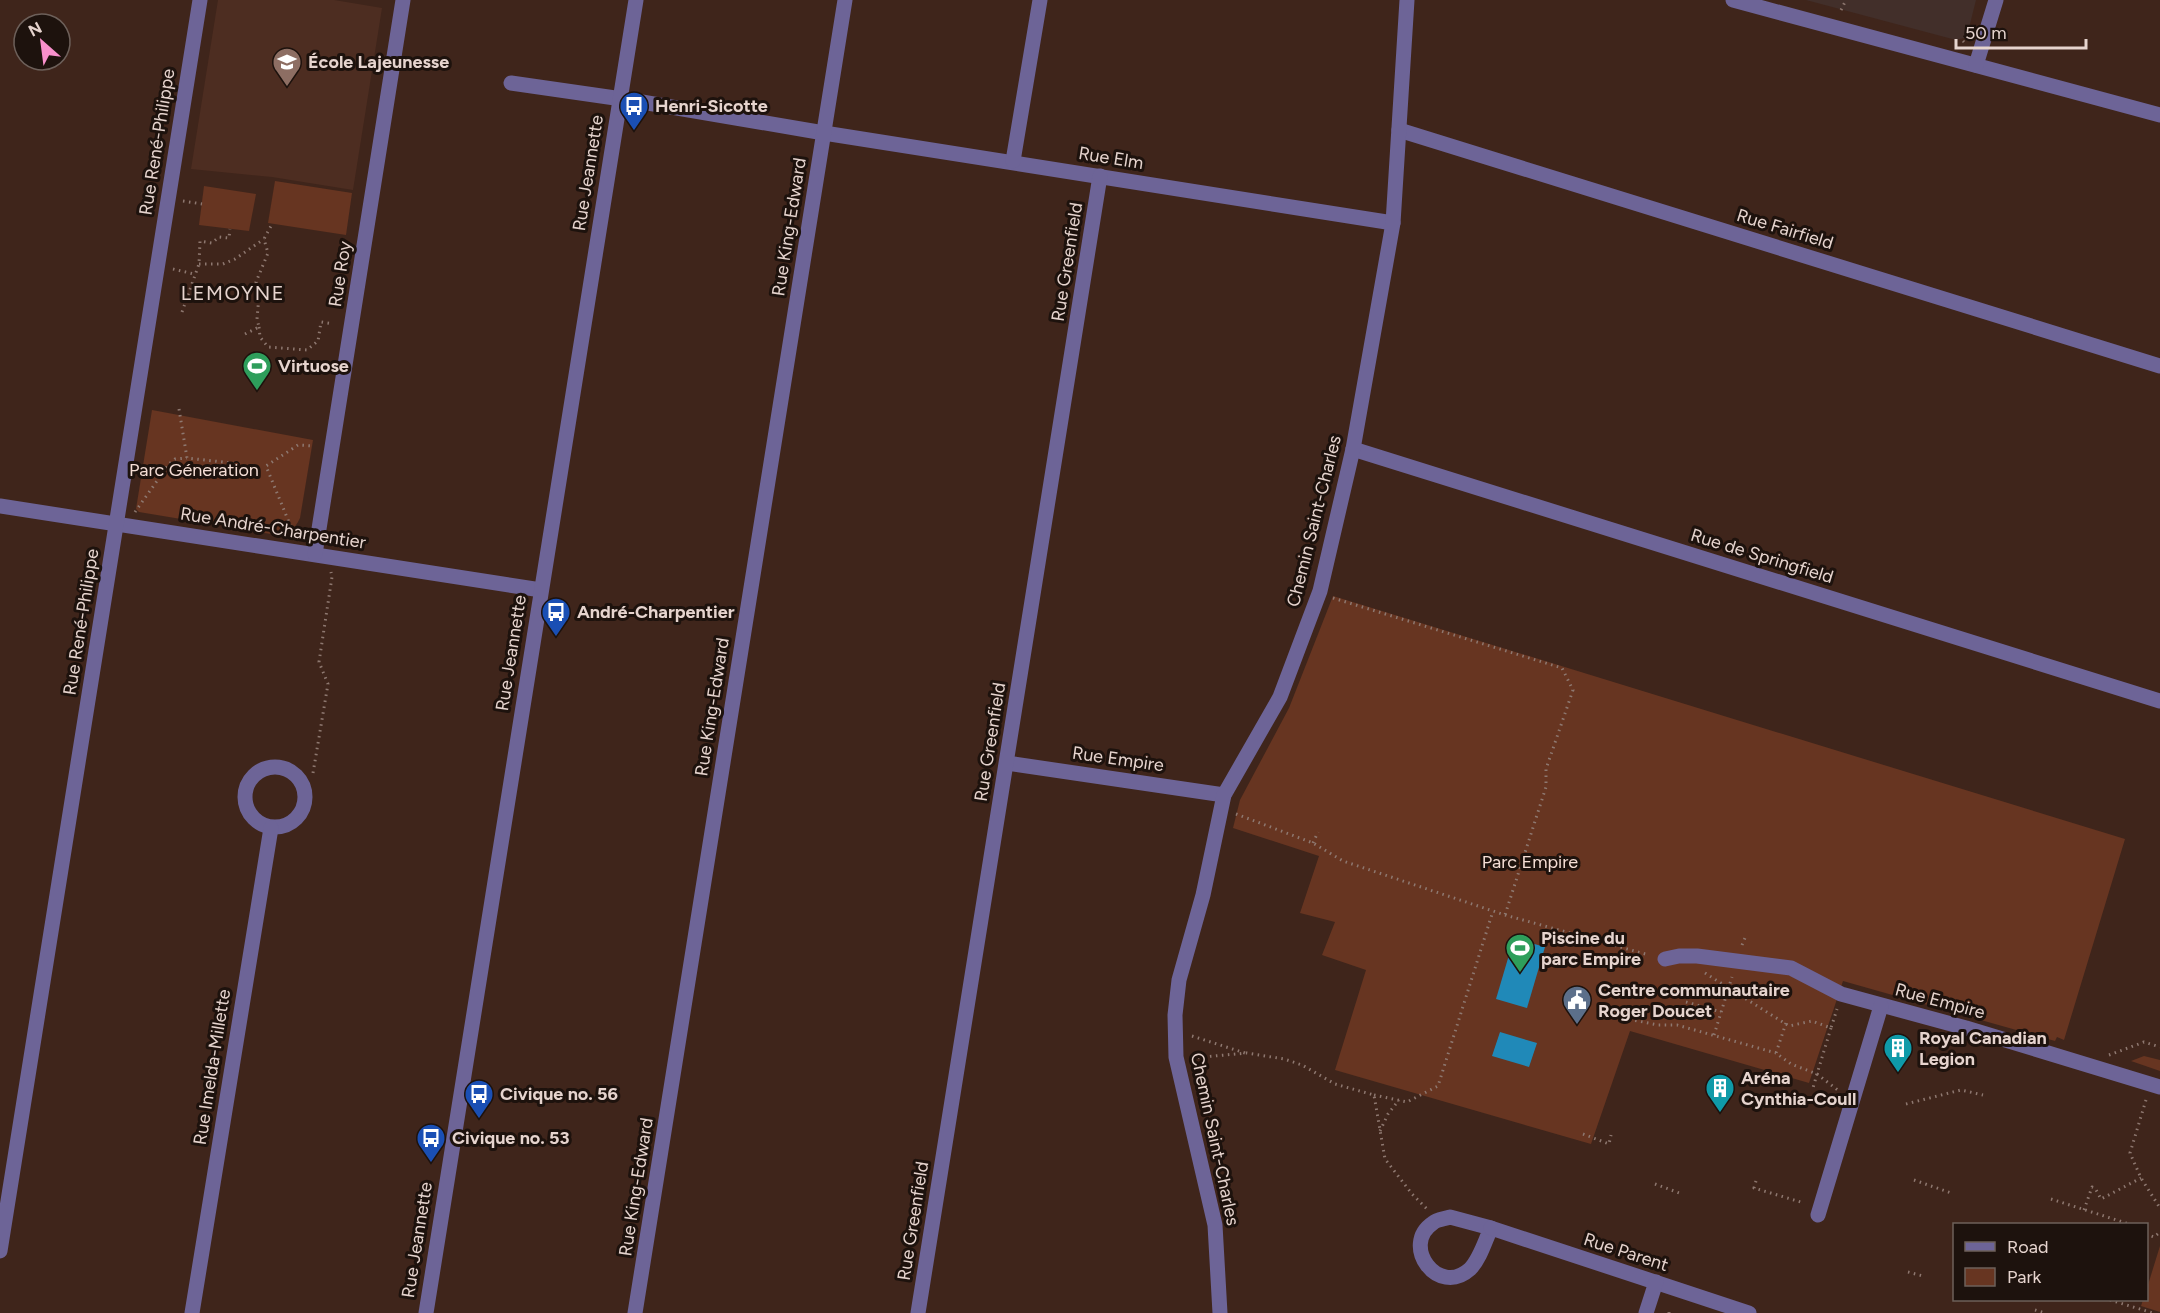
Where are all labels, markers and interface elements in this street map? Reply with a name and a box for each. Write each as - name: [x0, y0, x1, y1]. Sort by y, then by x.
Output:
- north arrow: [12, 12, 72, 72]
- scale bar: [1956, 12, 2086, 50]
- text: N: [25, 18, 45, 40]
- text: 50 m: [1965, 22, 2007, 44]
- school or university icon: École Lajeunesse: [271, 46, 303, 88]
- place label: École Lajeunesse: [308, 51, 449, 73]
- street label: Rue René-Philippe: [135, 67, 179, 217]
- bus stop icon: Henri-Sicotte: [618, 90, 650, 132]
- place label: Henri-Sicotte: [655, 95, 768, 117]
- street label: Rue Jeannette: [568, 113, 608, 233]
- street label: Rue Elm: [1077, 142, 1145, 174]
- street label: Rue King-Edward: [767, 156, 811, 298]
- street label: Rue Greenfield: [1047, 201, 1087, 323]
- street label: Rue Fairfield: [1734, 204, 1836, 254]
- street label: Rue Roy: [324, 239, 356, 309]
- district label: LEMOYNE: [181, 281, 285, 305]
- sports icon: Virtuose: [241, 350, 273, 392]
- place label: Virtuose: [278, 355, 349, 377]
- street label: Chemin Saint-Charles: [1282, 433, 1346, 609]
- park label: Parc Géneration: [129, 459, 259, 481]
- street label: Rue André-Charpentier: [179, 502, 367, 554]
- street label: Rue de Springfield: [1688, 524, 1836, 588]
- street label: Rue René-Philippe: [59, 547, 103, 697]
- street label: Rue Jeannette: [491, 593, 531, 713]
- bus stop icon: André-Charpentier: [540, 596, 572, 638]
- place label: André-Charpentier: [577, 601, 735, 623]
- street label: Rue King-Edward: [690, 636, 734, 778]
- street label: Rue Greenfield: [970, 681, 1010, 803]
- street label: Rue Empire: [1071, 742, 1165, 776]
- park label: Parc Empire: [1482, 851, 1578, 873]
- place label: Piscine du parc Empire: [1541, 927, 1641, 970]
- sports icon: Piscine du parc Empire: [1504, 932, 1536, 974]
- street label: Rue Empire: [1893, 978, 1988, 1024]
- place label: Centre communautaire Roger Doucet: [1598, 979, 1790, 1022]
- public building icon: Centre communautaire Roger Doucet: [1561, 984, 1593, 1026]
- street label: Rue Imelda-Millette: [189, 987, 235, 1146]
- place label: Royal Canadian Legion: [1919, 1027, 2047, 1070]
- building icon: Royal Canadian Legion: [1882, 1032, 1914, 1074]
- street label: Chemin Saint-Charles: [1186, 1051, 1244, 1227]
- place label: Aréna Cynthia-Coull: [1741, 1067, 1856, 1110]
- building icon: Aréna Cynthia-Coull: [1704, 1072, 1736, 1114]
- bus stop icon: Civique no. 56: [463, 1078, 495, 1120]
- place label: Civique no. 56: [500, 1083, 618, 1105]
- street label: Rue King-Edward: [614, 1116, 658, 1258]
- bus stop icon: Civique no. 53: [415, 1122, 447, 1164]
- place label: Civique no. 53: [452, 1127, 570, 1149]
- street label: Rue Greenfield: [893, 1160, 933, 1282]
- street label: Rue Jeannette: [397, 1180, 437, 1300]
- legend: [1953, 1223, 2148, 1301]
- street label: Rue Parent: [1581, 1228, 1671, 1276]
- text: Road: [2007, 1236, 2048, 1258]
- text: Park: [2007, 1266, 2042, 1288]

